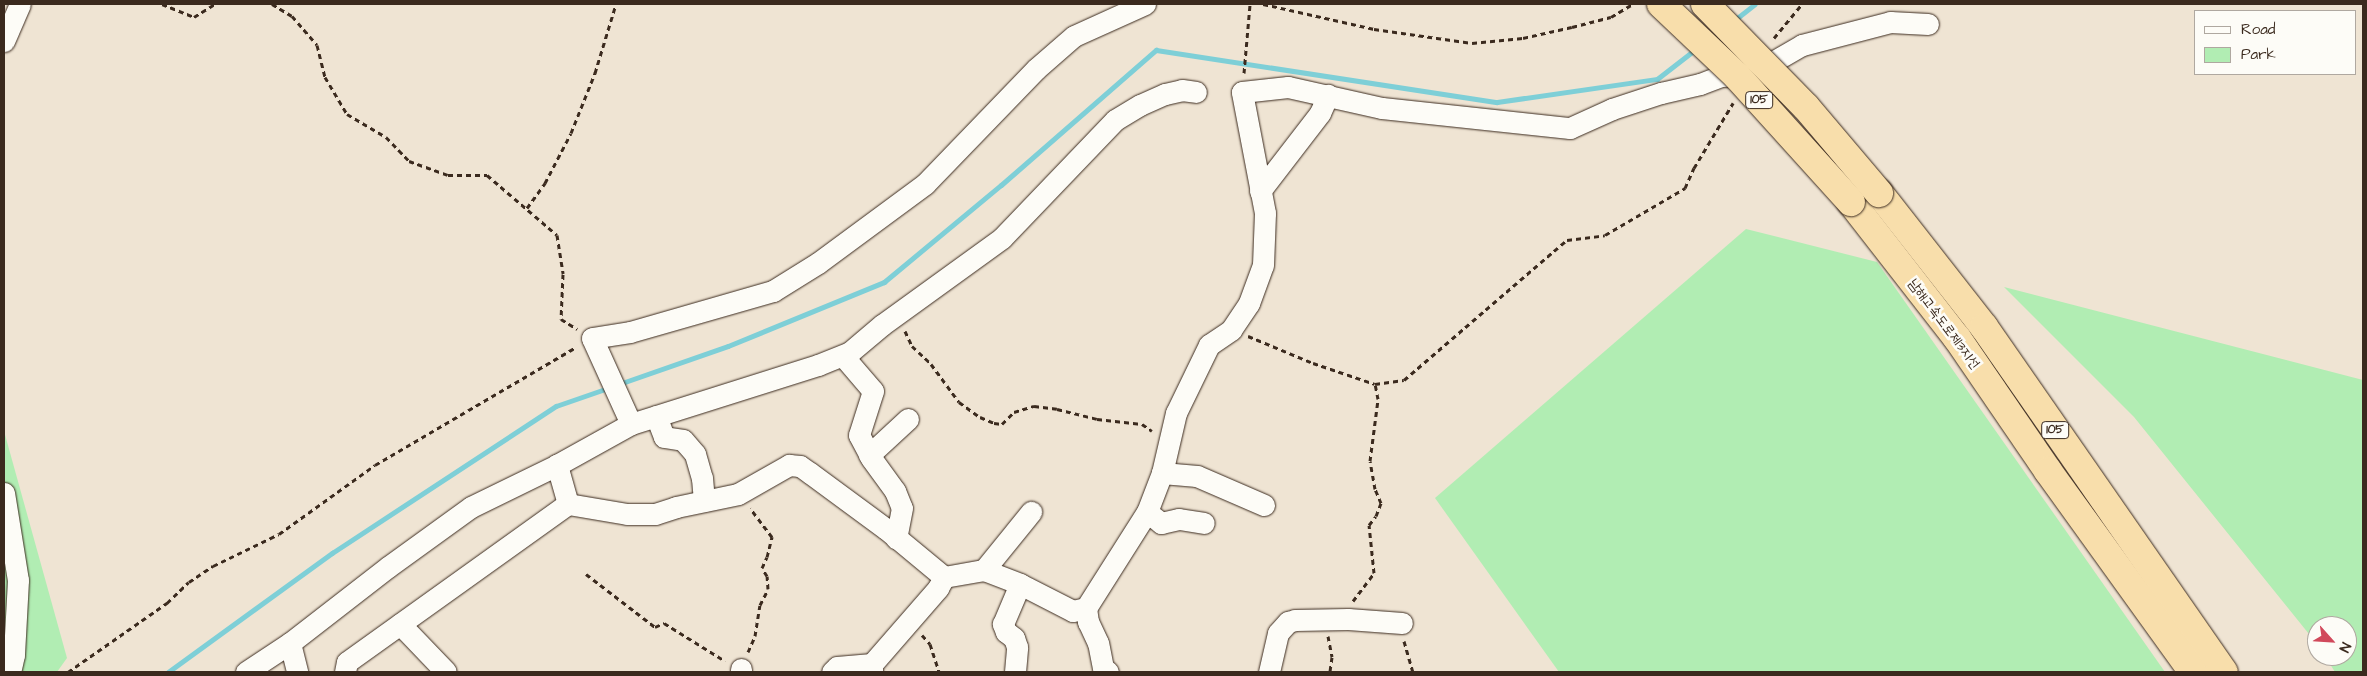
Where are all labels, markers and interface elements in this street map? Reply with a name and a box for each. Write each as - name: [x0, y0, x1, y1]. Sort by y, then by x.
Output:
- legend: [2194, 10, 2357, 75]
- text: Road: [2241, 19, 2275, 40]
- text: Park: [2241, 44, 2276, 65]
- road number: 105: [1744, 90, 1774, 110]
- street label: 남해고속도로제3지선: [1905, 276, 1983, 372]
- road number: 105: [2040, 420, 2070, 440]
- north arrow: [2307, 616, 2357, 666]
- text: N: [2334, 639, 2355, 655]

